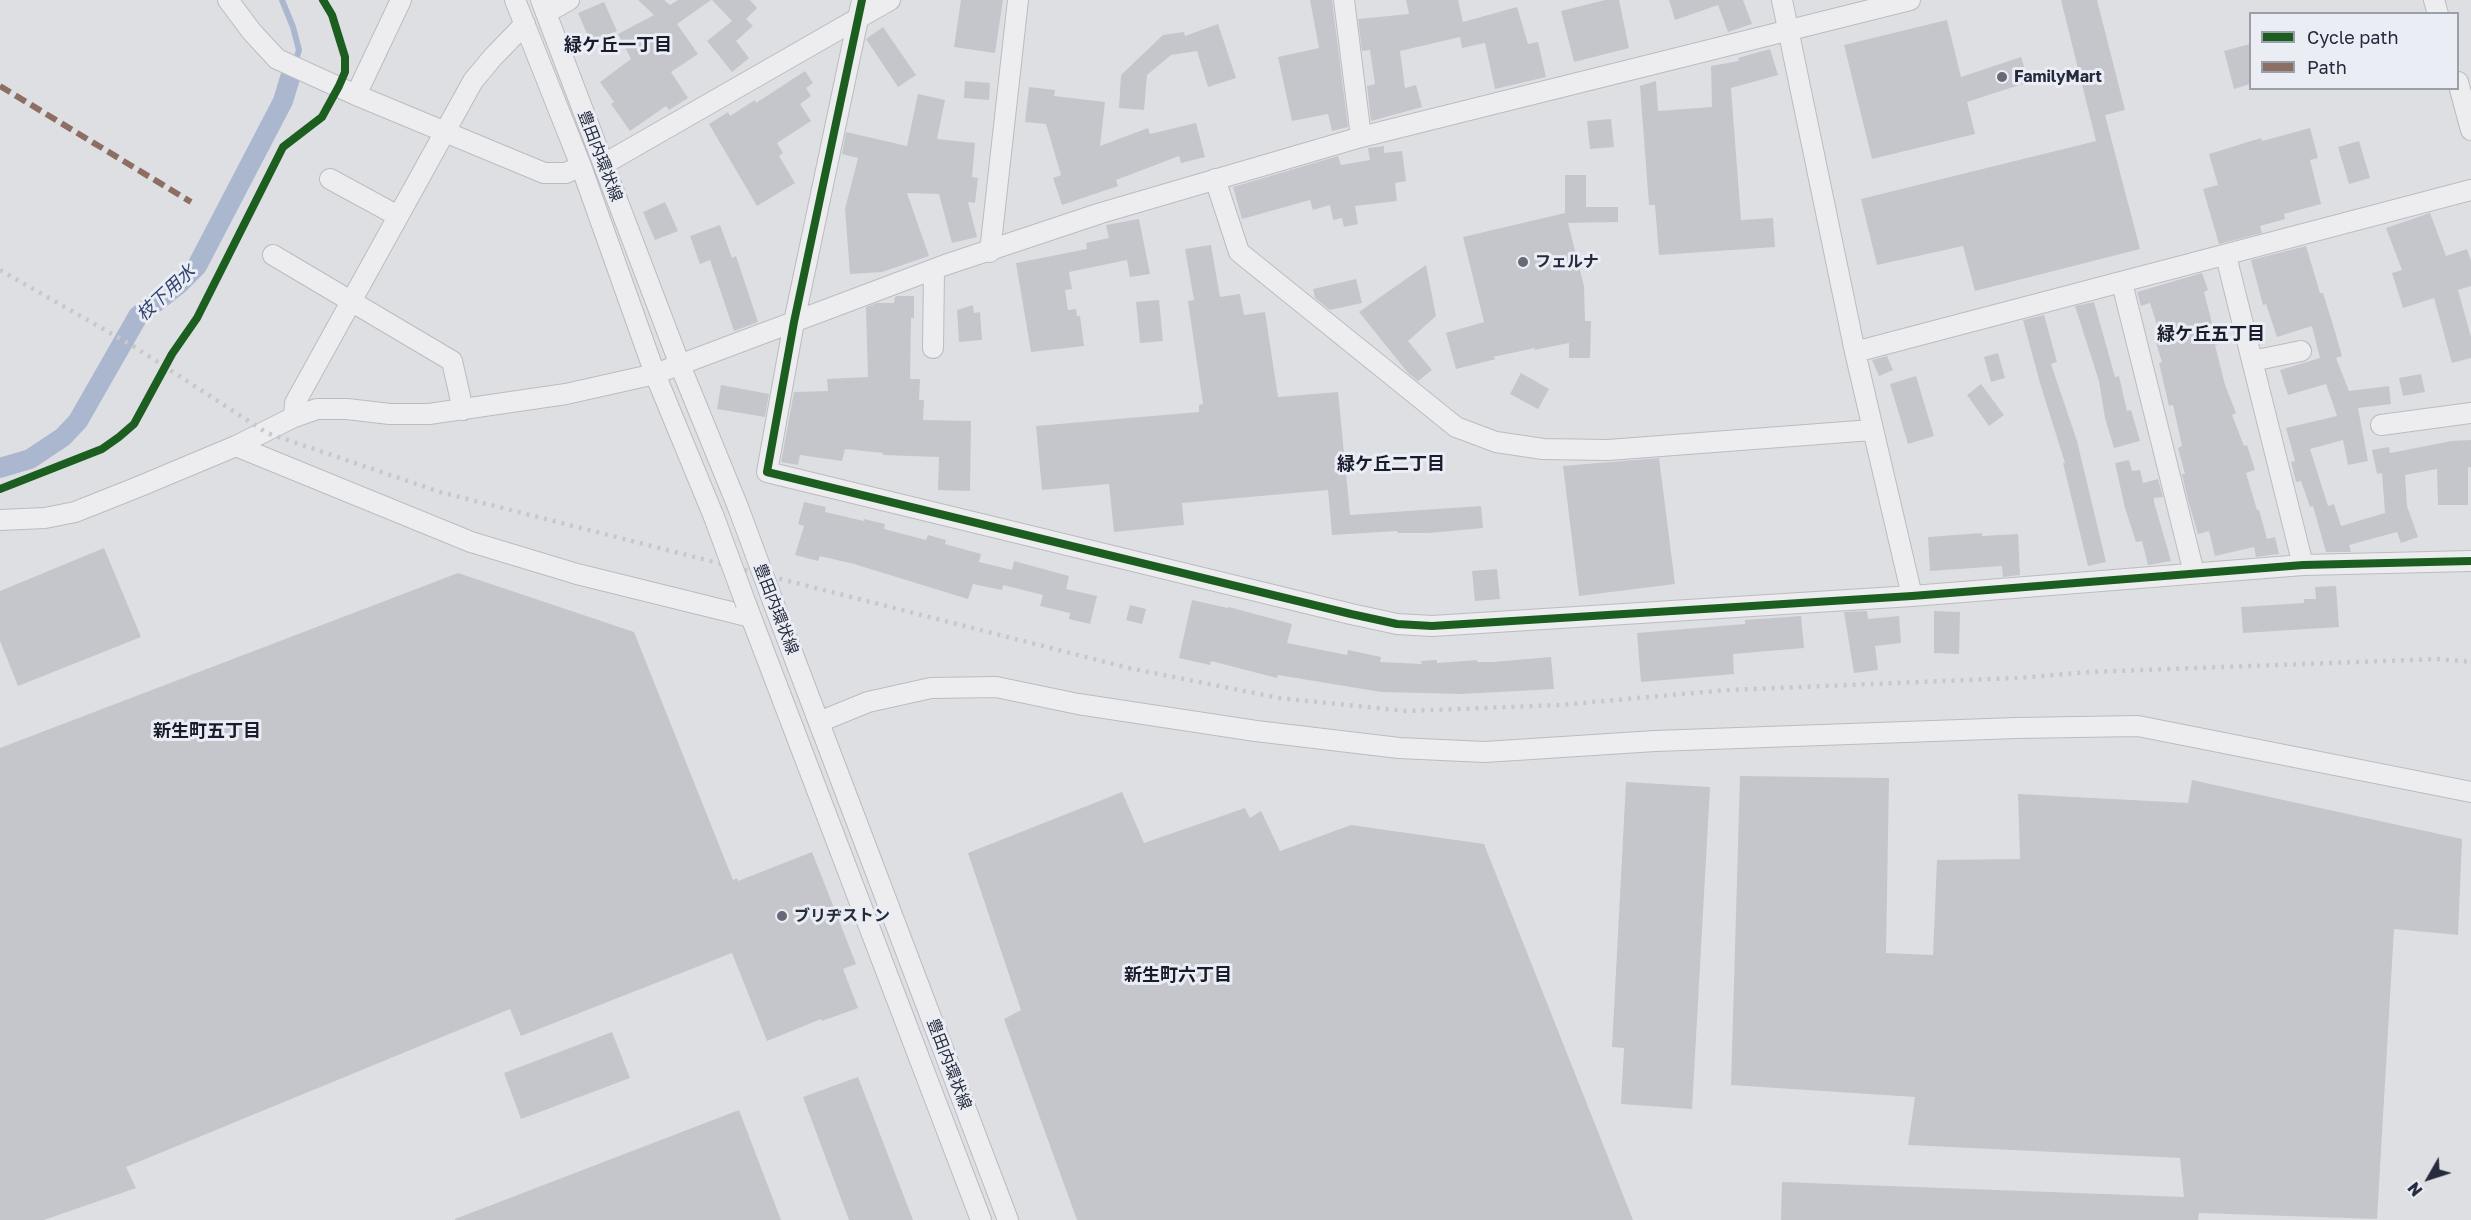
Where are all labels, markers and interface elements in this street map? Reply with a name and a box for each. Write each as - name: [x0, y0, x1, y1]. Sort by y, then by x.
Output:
- legend: [2249, 12, 2459, 90]
- text: Cycle path: [2307, 26, 2399, 48]
- district label: 緑ケ丘一丁目: [564, 34, 672, 56]
- text: Path: [2307, 56, 2347, 78]
- place label: FamilyMart: [2014, 67, 2102, 87]
- marker: FamilyMart: [1995, 70, 2009, 84]
- street label: 豊田内環状線: [574, 108, 626, 204]
- place label: フェルナ: [1535, 252, 1599, 272]
- marker: フェルナ: [1516, 255, 1530, 269]
- water label: 枝下用水: [132, 261, 200, 325]
- district label: 緑ケ丘五丁目: [2157, 323, 2265, 345]
- district label: 緑ケ丘二丁目: [1337, 453, 1445, 475]
- street label: 豊田内環状線: [750, 561, 802, 657]
- district label: 新生町五丁目: [153, 720, 261, 742]
- place label: ブリヂストン: [794, 906, 890, 926]
- marker: ブリヂストン: [775, 909, 789, 923]
- district label: 新生町六丁目: [1124, 964, 1232, 986]
- street label: 豊田内環状線: [923, 1016, 975, 1112]
- north arrow: [2399, 1148, 2459, 1208]
- text: N: [2403, 1178, 2427, 1200]

